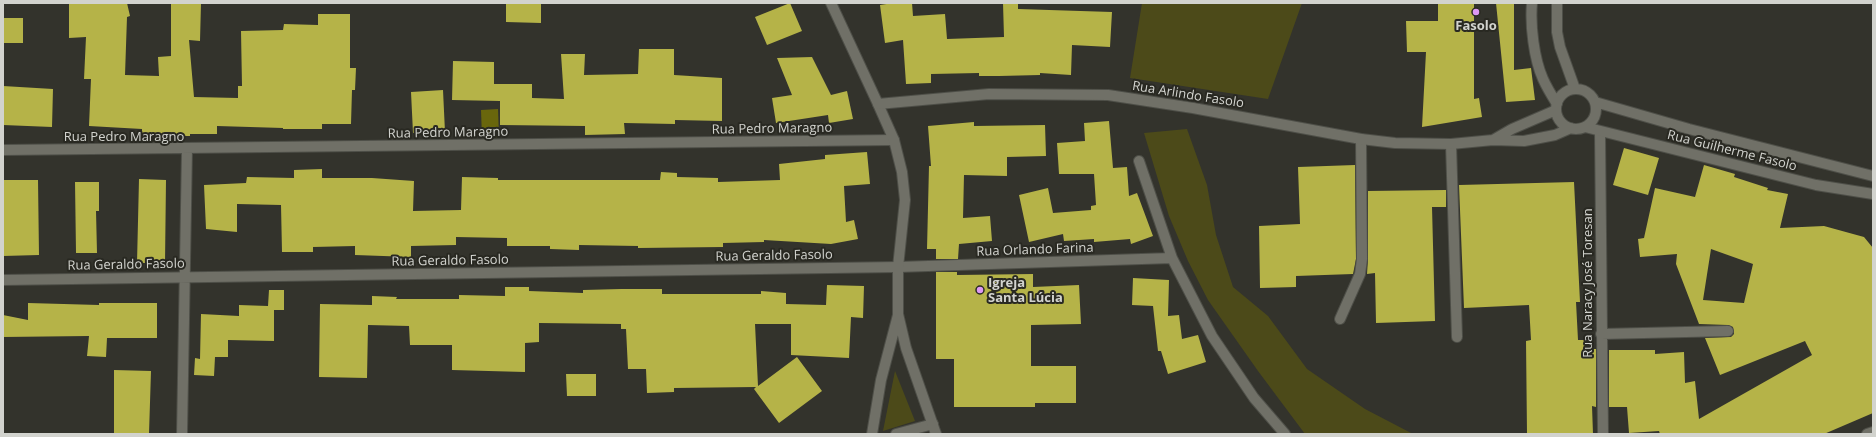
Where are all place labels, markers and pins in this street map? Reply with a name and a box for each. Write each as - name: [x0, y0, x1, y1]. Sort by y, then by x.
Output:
- marker: Fasolo: [1471, 7, 1481, 17]
- place label: Fasolo: [1455, 18, 1497, 34]
- place label: Igreja Santa Lúcia: [988, 275, 1063, 306]
- marker: Igreja Santa Lúcia: [975, 285, 985, 295]

